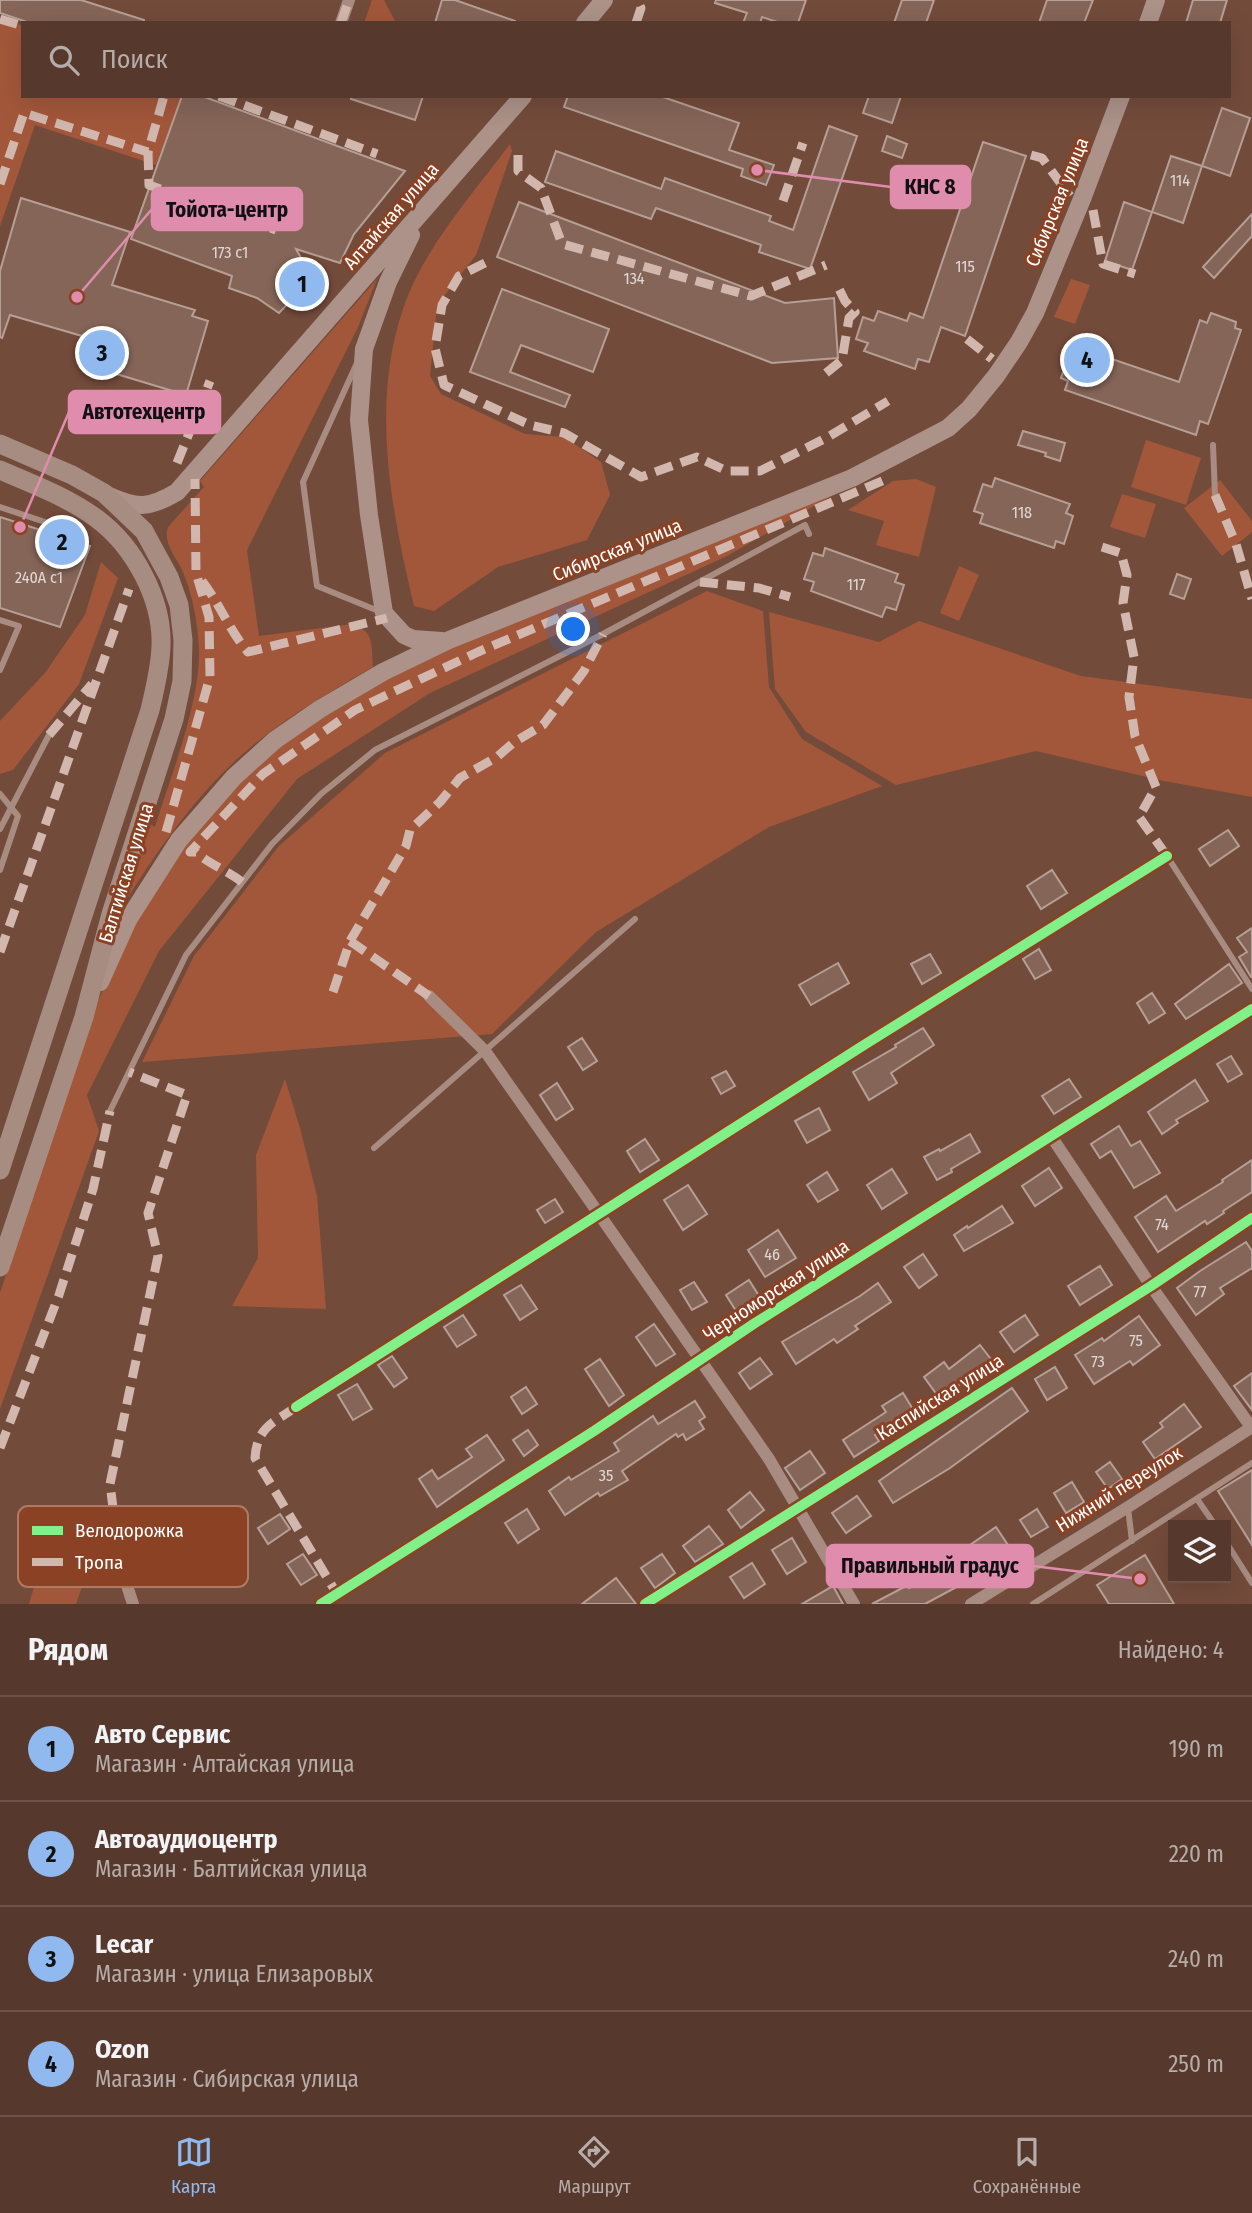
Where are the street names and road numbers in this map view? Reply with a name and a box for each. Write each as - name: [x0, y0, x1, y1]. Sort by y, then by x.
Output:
- street label: Сибирская улица: [1021, 134, 1093, 270]
- street label: Алтайская улица: [338, 158, 444, 274]
- street label: Сибирская улица: [549, 514, 685, 586]
- street label: Балтийская улица: [94, 800, 158, 946]
- street label: Черноморская улица: [699, 1234, 853, 1346]
- street label: Каспийская улица: [872, 1349, 1008, 1445]
- street label: Нижний переулок: [1052, 1441, 1187, 1537]

